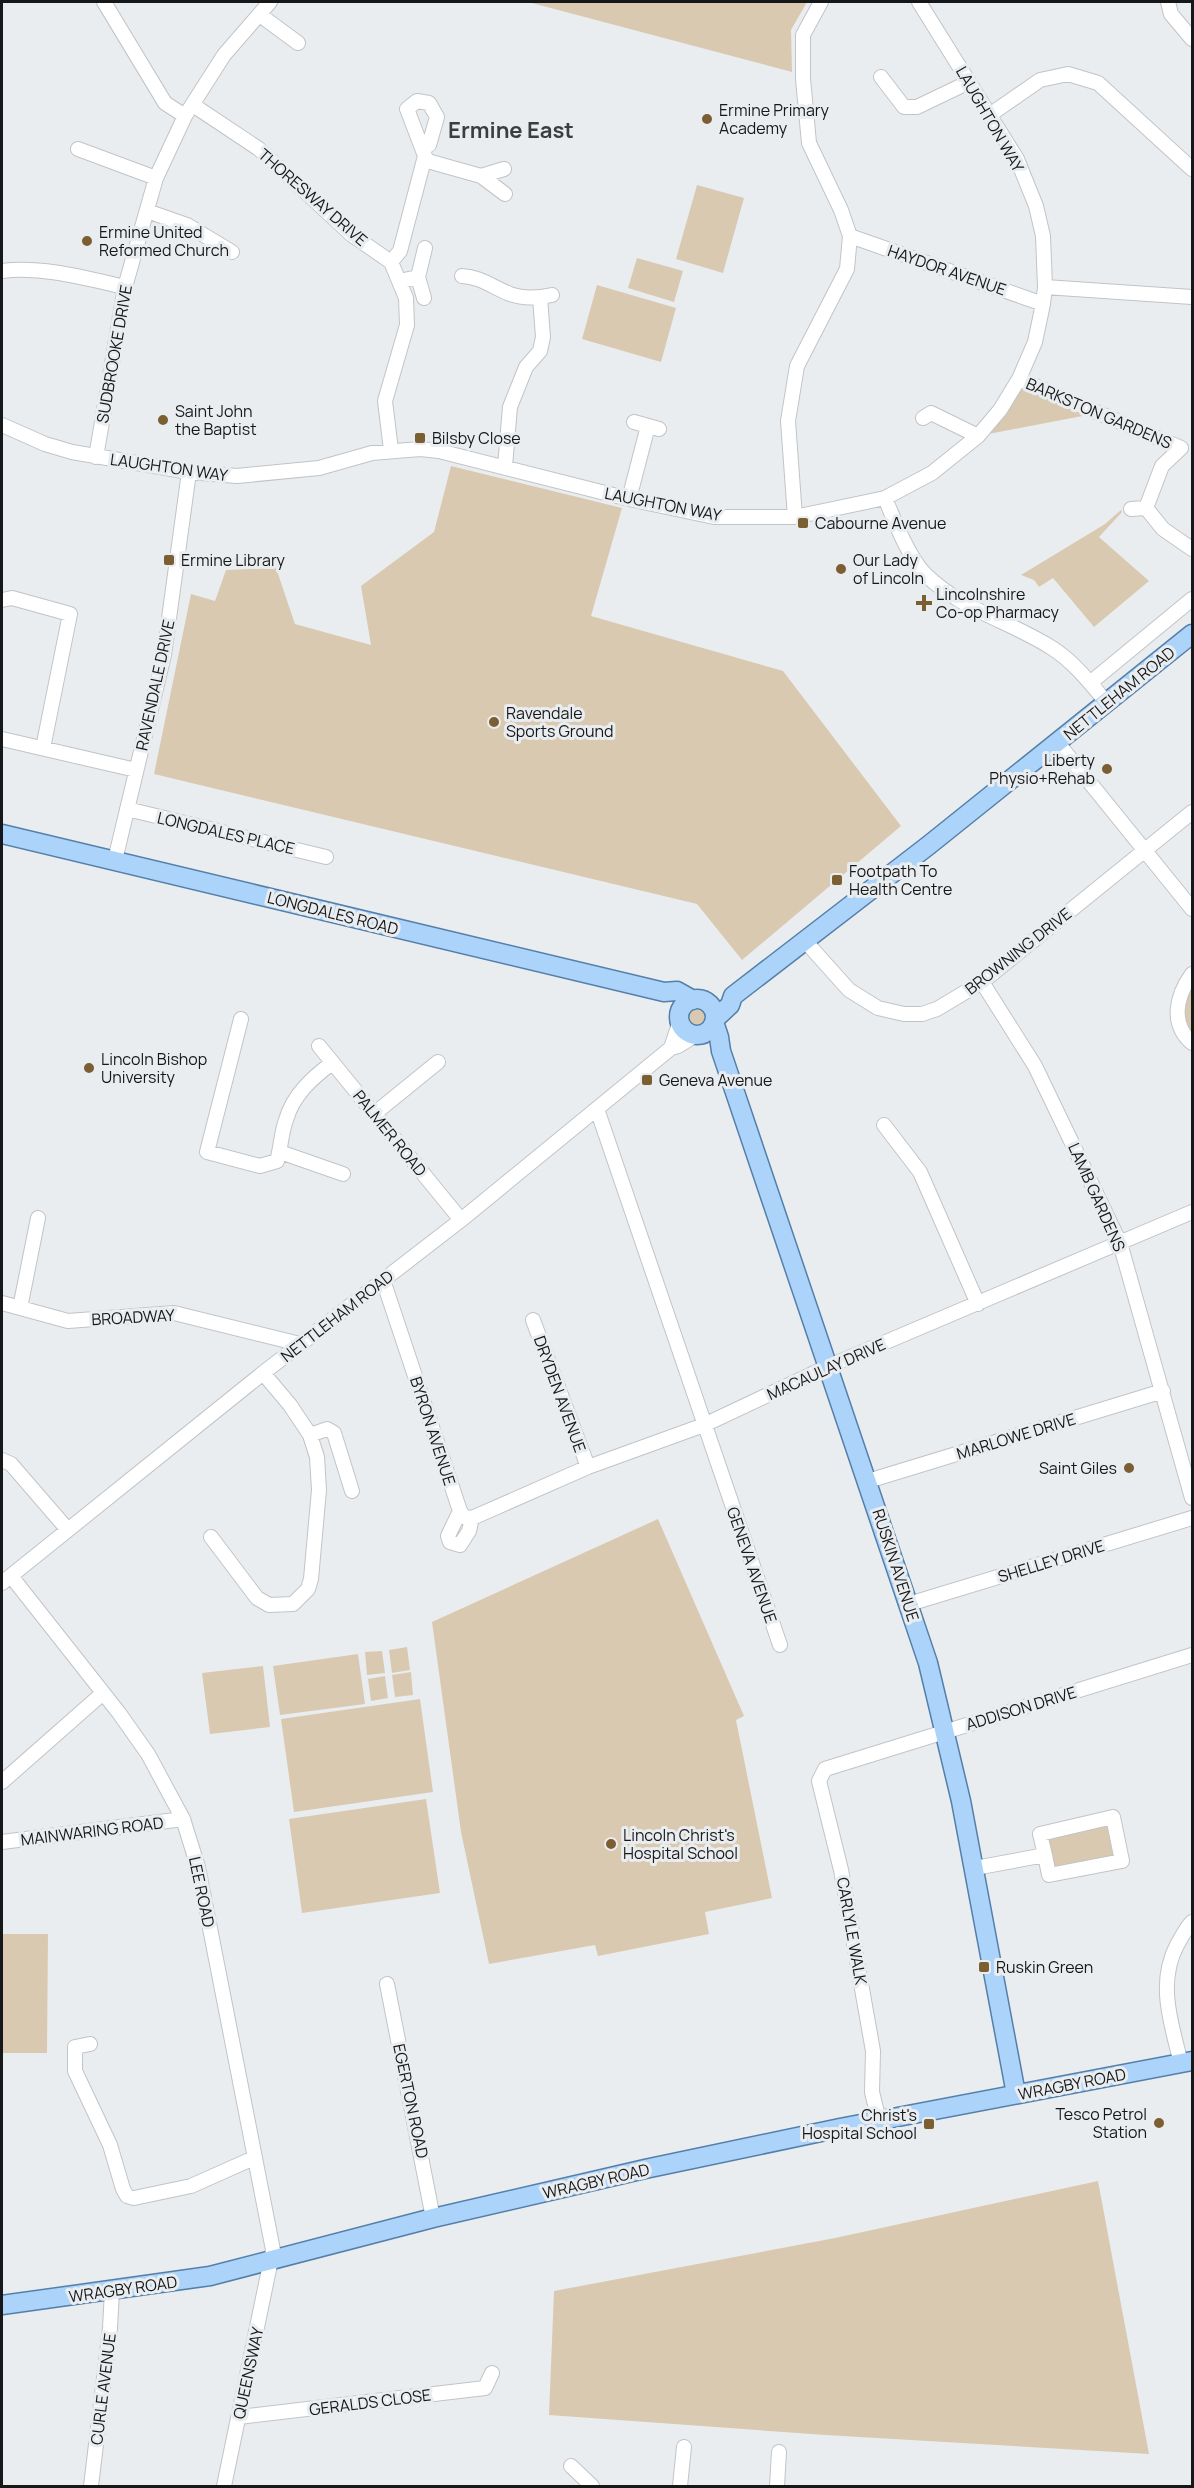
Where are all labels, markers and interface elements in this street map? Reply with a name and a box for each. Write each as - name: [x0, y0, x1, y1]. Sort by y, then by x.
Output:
- street label: LAUGHTON WAY: [951, 62, 1029, 176]
- place label: Ermine Primary Academy: [719, 99, 829, 139]
- marker: Ermine Primary Academy: [700, 112, 714, 126]
- district label: Ermine East: [448, 115, 574, 145]
- street label: THORESWAY DRIVE: [254, 143, 372, 251]
- place label: Ermine United Reformed Church: [99, 221, 229, 261]
- marker: Ermine United Reformed Church: [80, 234, 94, 248]
- street label: HAYDOR AVENUE: [885, 239, 1009, 301]
- street label: SUDBROOKE DRIVE: [91, 283, 137, 425]
- street label: BARKSTON GARDENS: [1023, 372, 1175, 454]
- place label: Saint John the Baptist: [175, 400, 257, 440]
- marker: Saint John the Baptist: [156, 413, 170, 427]
- place label: Bilsby Close: [432, 427, 521, 449]
- marker: Bilsby Close: [413, 431, 427, 445]
- street label: LAUGHTON WAY: [109, 448, 229, 486]
- street label: LAUGHTON WAY: [603, 482, 723, 526]
- place label: Cabourne Avenue: [815, 512, 946, 534]
- marker: Cabourne Avenue: [796, 516, 810, 530]
- place label: Ermine Library: [181, 549, 286, 571]
- place label: Our Lady of Lincoln: [853, 549, 924, 589]
- marker: Ermine Library: [162, 553, 176, 567]
- marker: Our Lady of Lincoln: [834, 562, 848, 576]
- place label: Lincolnshire Co-op Pharmacy: [936, 583, 1060, 623]
- marker: Lincolnshire Co-op Pharmacy: [917, 596, 931, 610]
- street label: RAVENDALE DRIVE: [130, 618, 180, 752]
- street label: NETTLEHAM ROAD: [1059, 641, 1179, 745]
- place label: Ravendale Sports Ground: [506, 702, 613, 742]
- marker: Ravendale Sports Ground: [487, 715, 501, 729]
- place label: Liberty Physio+Rehab: [989, 749, 1096, 789]
- marker: Liberty Physio+Rehab: [1100, 762, 1114, 776]
- street label: LONGDALES PLACE: [155, 806, 297, 860]
- place label: Footpath To Health Centre: [849, 860, 952, 900]
- marker: Footpath To Health Centre: [830, 873, 844, 887]
- street label: LONGDALES ROAD: [265, 886, 401, 940]
- street label: BROWNING DRIVE: [960, 902, 1076, 1000]
- place label: Lincoln Bishop University: [101, 1048, 207, 1088]
- marker: Lincoln Bishop University: [82, 1061, 96, 1075]
- place label: Geneva Avenue: [659, 1069, 772, 1091]
- marker: Geneva Avenue: [640, 1073, 654, 1087]
- street label: PALMER ROAD: [348, 1085, 432, 1181]
- street label: LAMB GARDENS: [1063, 1139, 1131, 1255]
- street label: NETTLEHAM ROAD: [276, 1265, 398, 1367]
- street label: BROADWAY: [91, 1304, 175, 1330]
- street label: DRYDEN AVENUE: [529, 1333, 591, 1455]
- street label: MACAULAY DRIVE: [763, 1333, 889, 1405]
- street label: BYRON AVENUE: [405, 1374, 461, 1488]
- street label: MARLOWE DRIVE: [954, 1407, 1078, 1465]
- place label: Saint Giles: [1039, 1457, 1117, 1479]
- marker: Saint Giles: [1122, 1461, 1136, 1475]
- street label: GENEVA AVENUE: [722, 1504, 782, 1626]
- street label: RUSKIN AVENUE: [867, 1506, 925, 1624]
- street label: SHELLEY DRIVE: [995, 1534, 1107, 1588]
- street label: ADDISON DRIVE: [963, 1681, 1079, 1735]
- street label: MAINWARING ROAD: [19, 1811, 165, 1851]
- place label: Lincoln Christ's Hospital School: [623, 1824, 738, 1864]
- marker: Lincoln Christ's Hospital School: [604, 1837, 618, 1851]
- street label: LEE ROAD: [184, 1855, 220, 1930]
- street label: CARLYLE WALK: [832, 1875, 872, 1987]
- place label: Ruskin Green: [996, 1956, 1093, 1978]
- marker: Ruskin Green: [977, 1960, 991, 1974]
- street label: EGERTON ROAD: [388, 2042, 434, 2161]
- street label: WRAGBY ROAD: [1016, 2063, 1128, 2105]
- place label: Tesco Petrol Station: [1056, 2103, 1147, 2143]
- place label: Christ's Hospital School: [802, 2104, 917, 2144]
- marker: Tesco Petrol Station: [1152, 2116, 1166, 2130]
- marker: Christ's Hospital School: [922, 2117, 936, 2131]
- street label: WRAGBY ROAD: [540, 2158, 652, 2204]
- street label: WRAGBY ROAD: [67, 2270, 179, 2307]
- street label: QUEENSWAY: [228, 2325, 268, 2421]
- street label: CURLE AVENUE: [85, 2332, 121, 2446]
- street label: GERALDS CLOSE: [308, 2384, 432, 2420]

